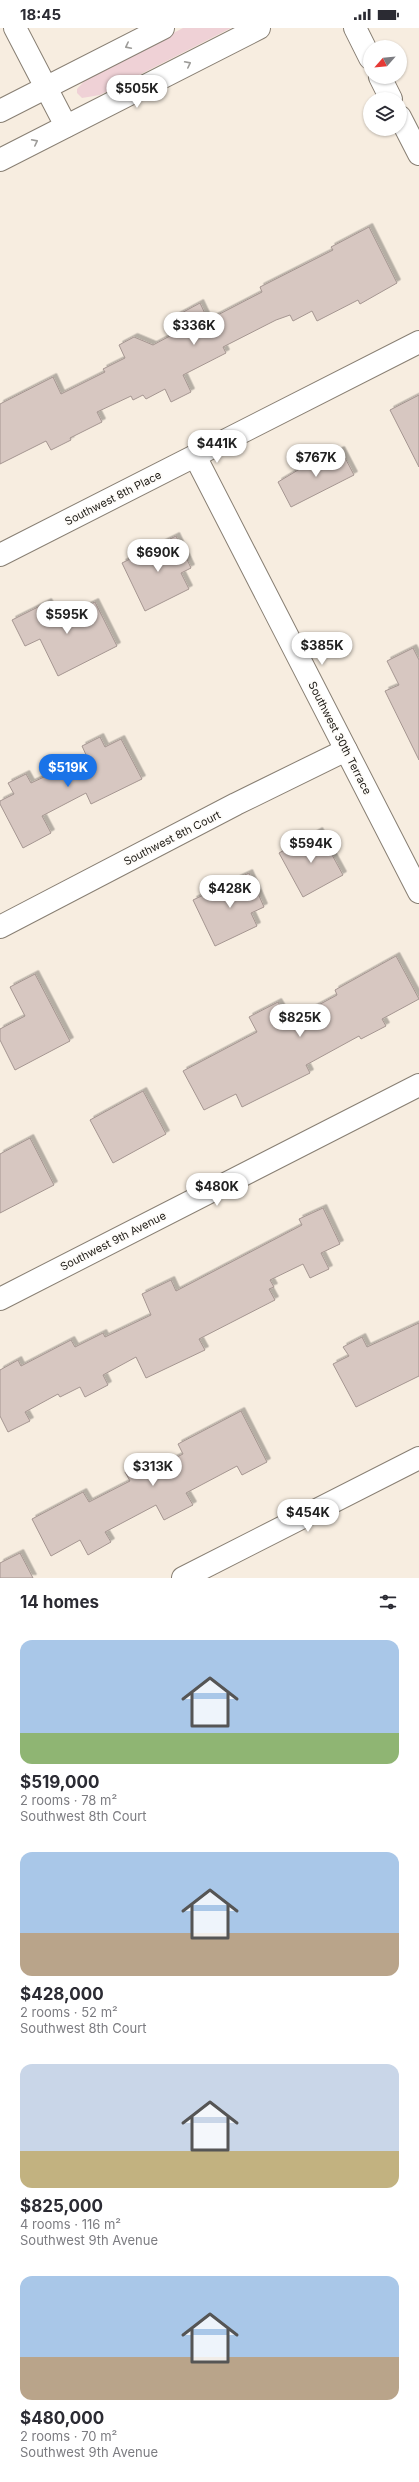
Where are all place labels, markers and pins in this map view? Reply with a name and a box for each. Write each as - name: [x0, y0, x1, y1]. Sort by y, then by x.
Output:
- pin: $505K: [109, 75, 165, 109]
- pin: $336K: [166, 312, 222, 346]
- pin: $441K: [189, 430, 245, 464]
- pin: $767K: [288, 444, 344, 478]
- pin: $690K: [130, 539, 186, 573]
- pin: $595K: [39, 601, 95, 635]
- pin: $385K: [294, 632, 350, 666]
- pin: $519K: [40, 754, 96, 788]
- pin: $594K: [283, 830, 339, 864]
- pin: $428K: [202, 875, 258, 909]
- pin: $825K: [272, 1004, 328, 1038]
- pin: $480K: [189, 1173, 245, 1207]
- pin: $313K: [125, 1453, 181, 1487]
- pin: $454K: [280, 1499, 336, 1533]

